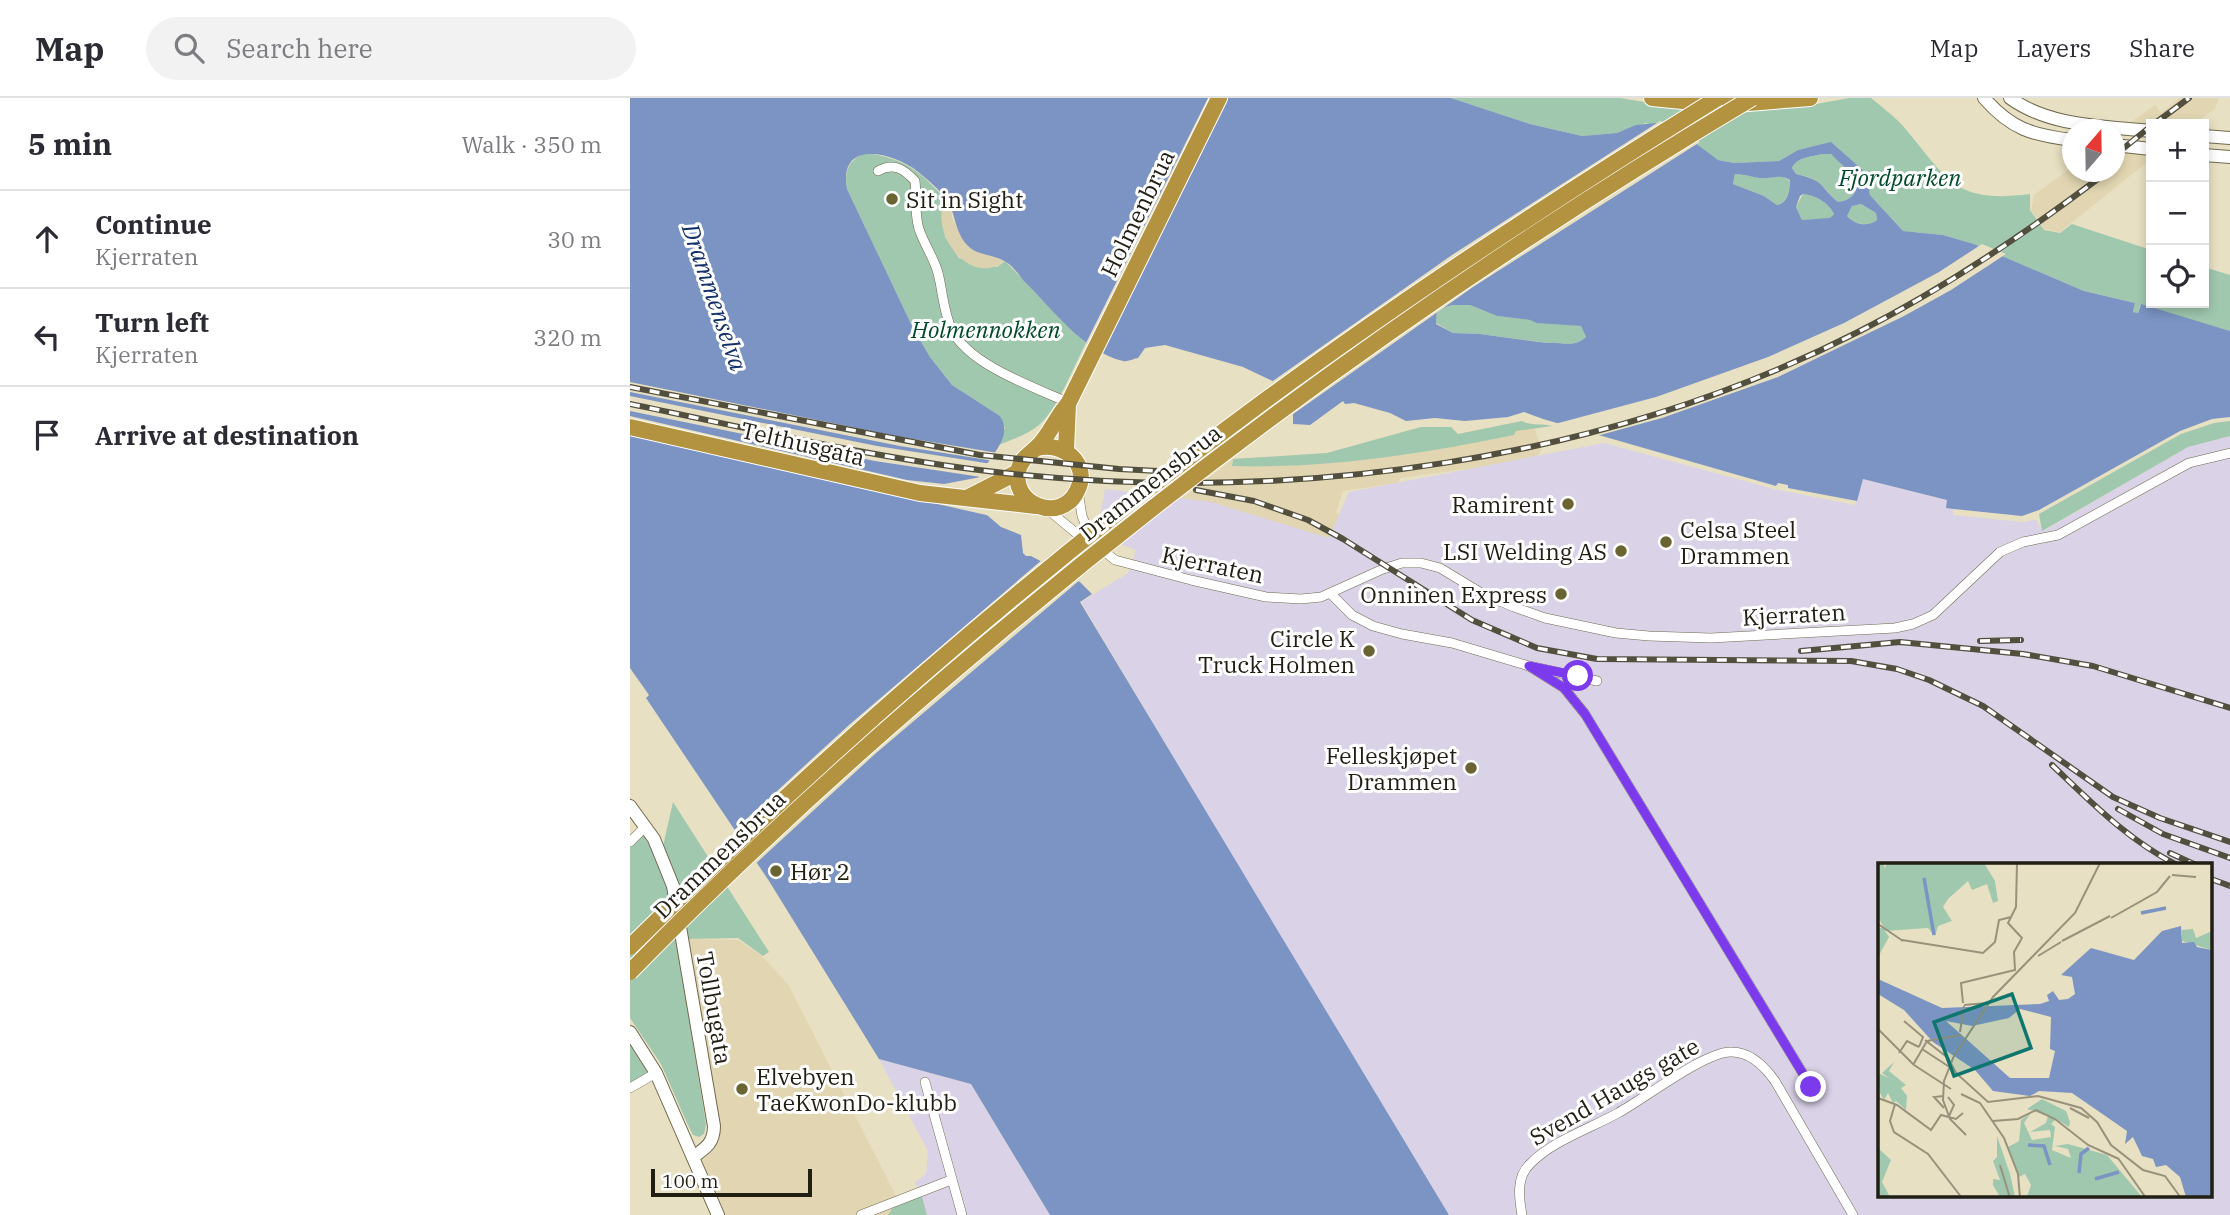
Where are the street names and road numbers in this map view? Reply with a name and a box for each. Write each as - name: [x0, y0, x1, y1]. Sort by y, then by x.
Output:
- street label: Holmenbrua: [1093, 144, 1181, 282]
- street label: Telthusgata: [738, 414, 868, 472]
- street label: Drammensbrua: [1073, 417, 1227, 547]
- street label: Kjerraten: [1159, 539, 1267, 589]
- street label: Kjerraten: [1742, 596, 1846, 632]
- street label: Drammensbrua: [647, 783, 791, 925]
- street label: Tollbugata: [690, 949, 740, 1067]
- street label: Svend Haugs gate: [1524, 1030, 1704, 1152]

